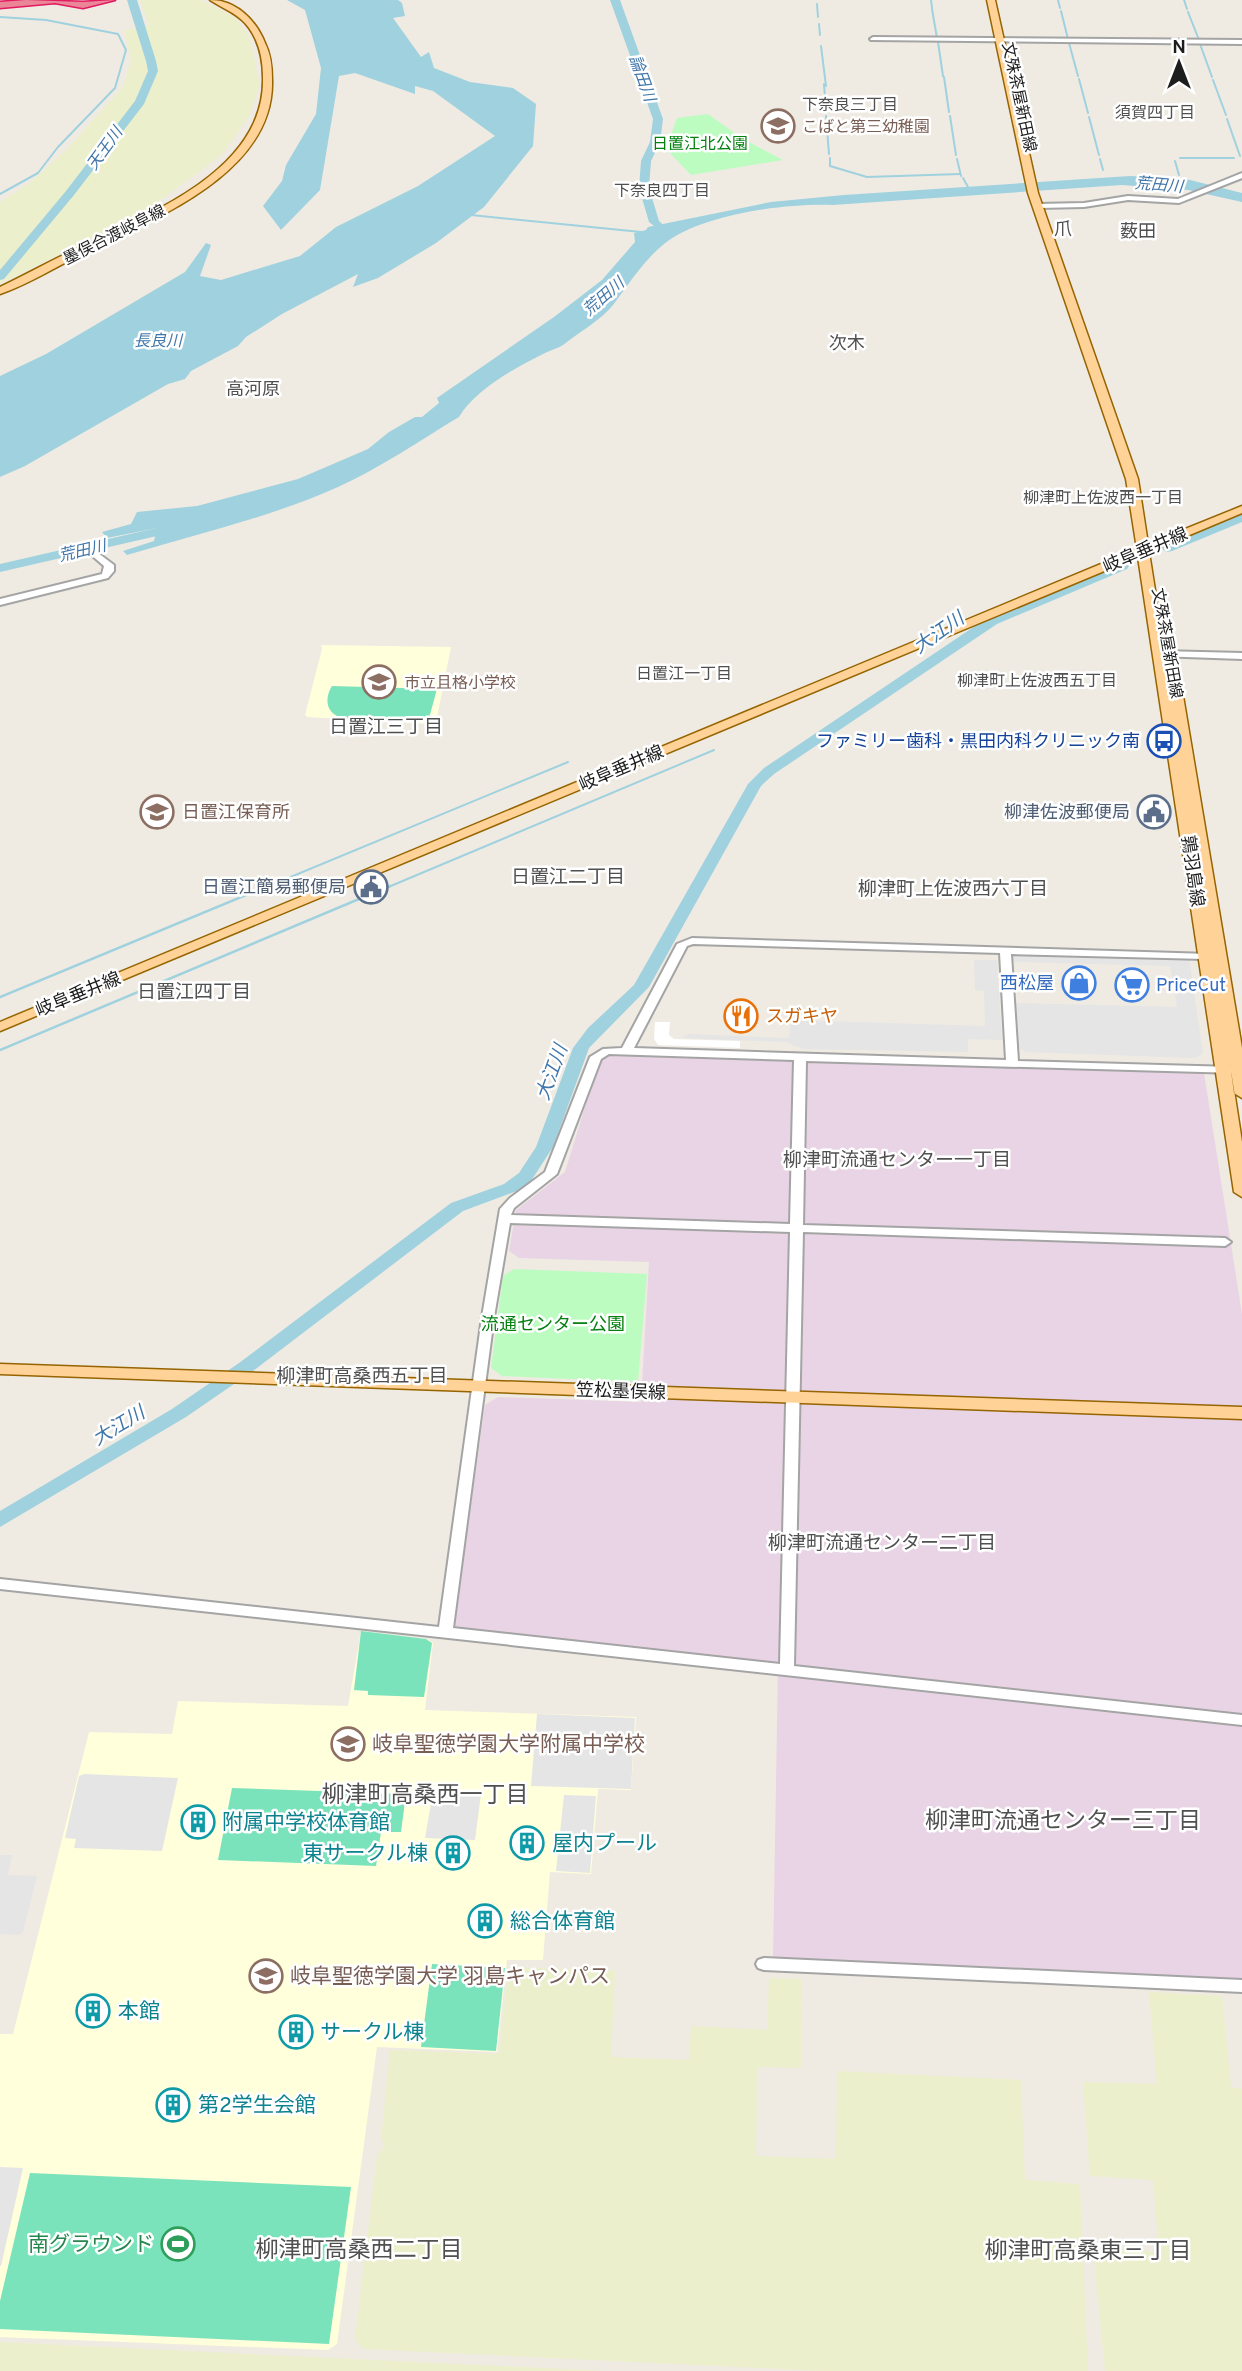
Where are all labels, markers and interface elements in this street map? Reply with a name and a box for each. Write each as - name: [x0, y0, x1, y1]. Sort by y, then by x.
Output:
- north arrow: [1144, 28, 1214, 98]
- text: N: [1172, 36, 1186, 60]
- street label: 文殊茶屋新田線: [997, 41, 1039, 154]
- water label: 論田川: [624, 53, 659, 107]
- district label: 下奈良三丁目: [802, 96, 898, 116]
- district label: 須賀四丁目: [1115, 104, 1195, 124]
- school or university icon: こばと第三幼稚園: [759, 107, 797, 145]
- place label: こばと第三幼稚園: [802, 118, 930, 138]
- water label: 天王川: [83, 122, 129, 174]
- park label: 日置江北公園: [652, 135, 748, 155]
- water label: 荒田川: [1134, 174, 1186, 198]
- district label: 下奈良四丁目: [614, 182, 710, 202]
- street label: 墨俣合渡岐阜線: [60, 201, 169, 270]
- district label: 爪: [1054, 219, 1072, 242]
- district label: 薮田: [1120, 221, 1156, 244]
- water label: 荒田川: [580, 273, 630, 321]
- water label: 長良川: [134, 332, 184, 352]
- district label: 次木: [829, 333, 865, 356]
- district label: 高河原: [226, 379, 280, 402]
- district label: 柳津町上佐波西一丁目: [1023, 489, 1183, 509]
- street label: 岐阜垂井線: [1100, 523, 1192, 580]
- water label: 荒田川: [57, 536, 110, 567]
- street label: 文殊茶屋新田線: [1146, 586, 1186, 700]
- water label: 大江川: [909, 606, 971, 660]
- school or university icon: 市立且格小学校: [360, 663, 398, 701]
- district label: 日置江一丁目: [636, 665, 732, 685]
- district label: 柳津町上佐波西五丁目: [957, 672, 1117, 692]
- place label: 市立且格小学校: [404, 674, 516, 694]
- district label: 日置江三丁目: [329, 716, 443, 740]
- bus stop icon: ファミリー歯科・黒田内科クリニック南: [1145, 722, 1183, 760]
- place label: ファミリー歯科・黒田内科クリニック南: [816, 731, 1140, 754]
- street label: 岐阜垂井線: [576, 741, 668, 798]
- school or university icon: 日置江保育所: [138, 793, 176, 831]
- public building icon: 柳津佐波郵便局: [1135, 793, 1173, 831]
- place label: 日置江保育所: [182, 802, 290, 825]
- place label: 柳津佐波郵便局: [1004, 802, 1130, 825]
- street label: 鶉羽島線: [1175, 834, 1208, 908]
- district label: 日置江二丁目: [511, 866, 625, 890]
- public building icon: 日置江簡易郵便局: [352, 868, 390, 906]
- place label: 日置江簡易郵便局: [202, 877, 346, 900]
- district label: 柳津町上佐波西六丁目: [858, 878, 1048, 902]
- shop icon: 西松屋: [1060, 964, 1098, 1002]
- supermarket icon: PriceCut: [1113, 966, 1151, 1004]
- street label: 岐阜垂井線: [33, 968, 125, 1023]
- place label: 西松屋: [1000, 973, 1054, 996]
- place label: PriceCut: [1156, 975, 1226, 998]
- district label: 日置江四丁目: [137, 981, 251, 1005]
- restaurant icon: スガキヤ: [722, 997, 760, 1035]
- place label: スガキヤ: [766, 1006, 838, 1029]
- water label: 大江川: [532, 1040, 575, 1104]
- district label: 柳津町流通センター一丁目: [783, 1149, 1011, 1173]
- park label: 流通センター公園: [481, 1314, 625, 1337]
- district label: 柳津町高桑西五丁目: [276, 1365, 448, 1389]
- street label: 笠松墨俣線: [576, 1379, 666, 1406]
- water label: 大江川: [88, 1401, 151, 1452]
- district label: 柳津町流通センター二丁目: [768, 1532, 996, 1556]
- school or university icon: 岐阜聖徳学園大学附属中学校: [329, 1725, 367, 1763]
- place label: 岐阜聖徳学園大学附属中学校: [372, 1732, 645, 1759]
- district label: 柳津町高桑西一丁目: [322, 1782, 529, 1811]
- building icon: 附属中学校体育館: [179, 1803, 217, 1841]
- district label: 柳津町流通センター三丁目: [925, 1808, 1201, 1837]
- place label: 附属中学校体育館: [222, 1810, 390, 1837]
- building icon: 屋内プール: [508, 1824, 546, 1862]
- place label: 屋内プール: [552, 1831, 657, 1858]
- building icon: 東サークル棟: [434, 1834, 472, 1872]
- place label: 東サークル棟: [303, 1841, 428, 1868]
- building icon: 総合体育館: [466, 1902, 504, 1940]
- place label: 総合体育館: [510, 1909, 615, 1936]
- school or university icon: 岐阜聖徳学園大学 羽島キャンパス: [247, 1957, 285, 1995]
- place label: 岐阜聖徳学園大学 羽島キャンパス: [290, 1964, 610, 1991]
- building icon: 本館: [74, 1992, 112, 2030]
- place label: 本館: [118, 1999, 160, 2026]
- building icon: サークル棟: [277, 2013, 315, 2051]
- place label: サークル棟: [320, 2020, 424, 2047]
- building icon: 第2学生会館: [154, 2086, 192, 2124]
- place label: 第2学生会館: [198, 2093, 316, 2120]
- sports icon: 南グラウンド: [159, 2225, 197, 2263]
- place label: 南グラウンド: [28, 2232, 154, 2259]
- district label: 柳津町高桑西二丁目: [256, 2237, 463, 2266]
- district label: 柳津町高桑東三丁目: [985, 2238, 1192, 2267]

